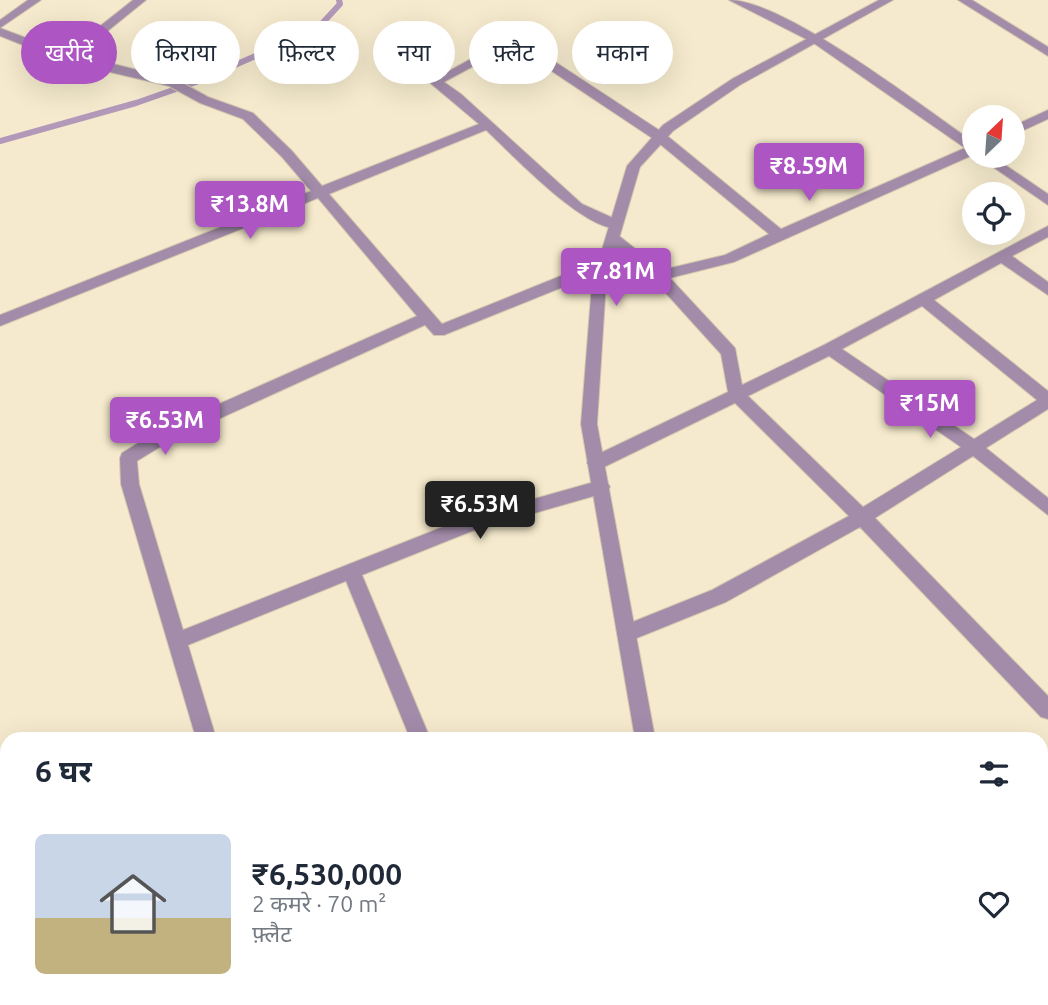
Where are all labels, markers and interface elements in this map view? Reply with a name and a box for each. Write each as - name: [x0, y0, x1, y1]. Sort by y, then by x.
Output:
- chip: खरीदें: [21, 21, 117, 84]
- chip: किराया: [131, 21, 240, 84]
- chip: फ़िल्टर: [254, 21, 359, 84]
- chip: नया: [373, 21, 455, 84]
- chip: फ़्लैट: [469, 21, 558, 84]
- chip: मकान: [572, 21, 673, 84]
- north arrow: [962, 105, 1026, 168]
- map controls: [962, 105, 1025, 245]
- pin: ₹8.59M: [752, 144, 866, 203]
- text: ₹8.59M: [770, 153, 848, 178]
- pin: ₹13.8M: [193, 182, 307, 241]
- button: locate: [962, 182, 1025, 245]
- text: ₹13.8M: [211, 191, 289, 216]
- pin: ₹7.81M: [559, 248, 673, 308]
- text: ₹7.81M: [577, 258, 655, 283]
- pin: ₹15M: [889, 380, 971, 440]
- text: ₹15M: [900, 390, 960, 415]
- pin: ₹6.53M: [108, 398, 222, 457]
- text: ₹6.53M: [126, 407, 204, 432]
- pin: ₹6.53M: [423, 482, 537, 541]
- text: ₹6.53M: [441, 491, 519, 516]
- text: 6 घर: [35, 754, 92, 788]
- icon: filters: [975, 755, 1013, 793]
- text: ₹6,530,000: [252, 857, 402, 891]
- icon: home: [91, 862, 175, 946]
- icon: heart: [975, 885, 1013, 923]
- text: 2 कमरे · 70 m²: [252, 891, 387, 916]
- text: फ़्लैट: [252, 921, 292, 946]

